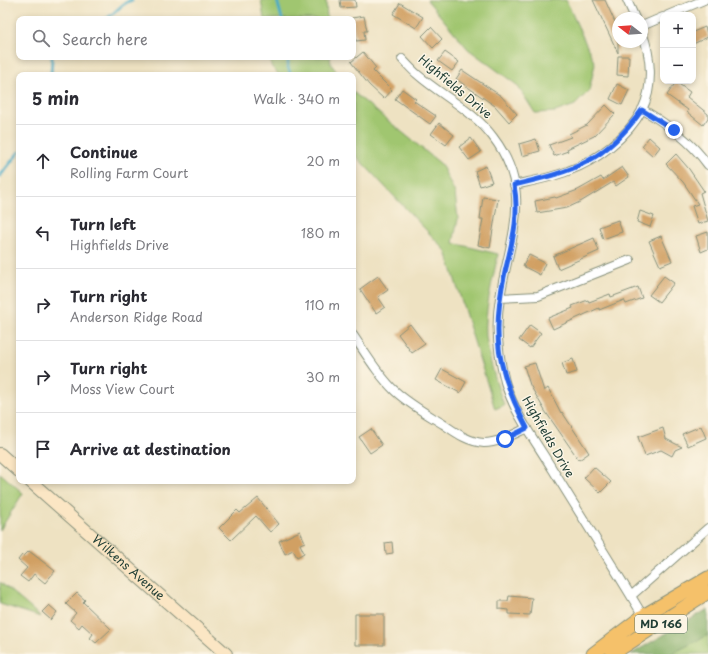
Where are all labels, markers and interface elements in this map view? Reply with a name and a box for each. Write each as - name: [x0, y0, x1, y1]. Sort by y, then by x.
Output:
- north arrow: [612, 12, 648, 48]
- map controls: [660, 12, 696, 84]
- button: +: [660, 12, 696, 48]
- search box: [16, 16, 356, 60]
- icon: search: [30, 27, 52, 49]
- text: Search here: [62, 27, 148, 50]
- button: −: [660, 48, 696, 84]
- street label: Highfields Drive: [415, 50, 496, 122]
- text: 5 min: [32, 85, 79, 111]
- text: Walk · 340 m: [253, 89, 340, 108]
- route end: [665, 121, 683, 139]
- text: Continue: [70, 140, 138, 163]
- icon: ahead: [32, 150, 54, 172]
- text: 20 m: [306, 151, 340, 170]
- text: Rolling Farm Court: [70, 163, 188, 182]
- text: Turn left: [70, 212, 136, 235]
- icon: left: [32, 222, 54, 244]
- text: 180 m: [301, 223, 340, 242]
- text: Highfields Drive: [70, 235, 169, 254]
- text: Turn right: [70, 284, 147, 307]
- icon: right: [32, 294, 54, 316]
- text: 110 m: [305, 295, 340, 314]
- text: Anderson Ridge Road: [70, 307, 203, 326]
- text: Turn right: [70, 356, 147, 379]
- icon: right: [32, 366, 54, 388]
- text: 30 m: [306, 367, 340, 386]
- text: Moss View Court: [70, 379, 175, 398]
- street label: Highfields Drive: [518, 393, 579, 480]
- route start: [496, 430, 514, 448]
- text: Arrive at destination: [70, 437, 231, 460]
- icon: arrive: [32, 438, 54, 460]
- street label: Wilkens Avenue: [89, 530, 169, 604]
- road number: MD 166: [635, 615, 687, 633]

